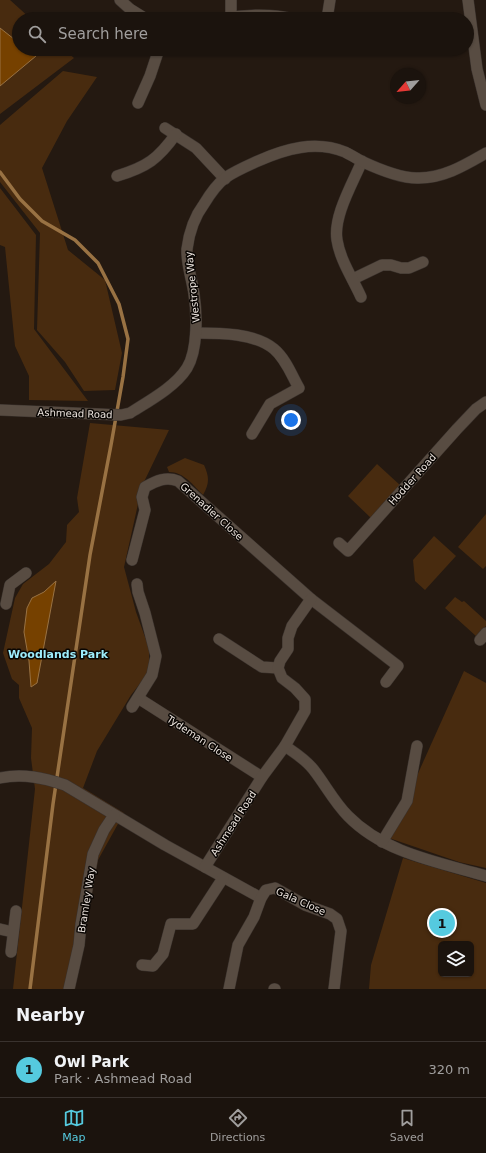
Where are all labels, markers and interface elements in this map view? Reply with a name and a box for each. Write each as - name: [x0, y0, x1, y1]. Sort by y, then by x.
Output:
- search box: [12, 12, 474, 56]
- icon: search: [26, 23, 48, 45]
- text: Search here: [58, 25, 148, 43]
- north arrow: [390, 68, 426, 104]
- street label: Westrope Way: [183, 251, 202, 323]
- street label: Ashmead Road: [37, 407, 113, 420]
- your location: [281, 410, 301, 430]
- street label: Hodder Road: [387, 452, 438, 507]
- street label: Grenadier Close: [178, 480, 245, 542]
- district label: Woodlands Park: [8, 648, 109, 661]
- street label: Tydeman Close: [164, 713, 234, 764]
- street label: Ashmead Road: [208, 789, 258, 858]
- street label: Bramley Way: [76, 866, 97, 934]
- street label: Gala Close: [274, 886, 327, 917]
- pin: 1: [429, 908, 455, 938]
- map controls: [438, 941, 474, 977]
- button: layers: [438, 941, 474, 977]
- text: Nearby: [16, 1005, 85, 1025]
- text: Owl Park: [54, 1053, 129, 1071]
- text: 1: [24, 1062, 34, 1077]
- text: 320 m: [428, 1062, 470, 1077]
- text: Park · Ashmead Road: [54, 1071, 192, 1086]
- tab: Map: [62, 1107, 85, 1144]
- tab: Directions: [210, 1107, 265, 1144]
- tab: Saved: [390, 1107, 424, 1144]

